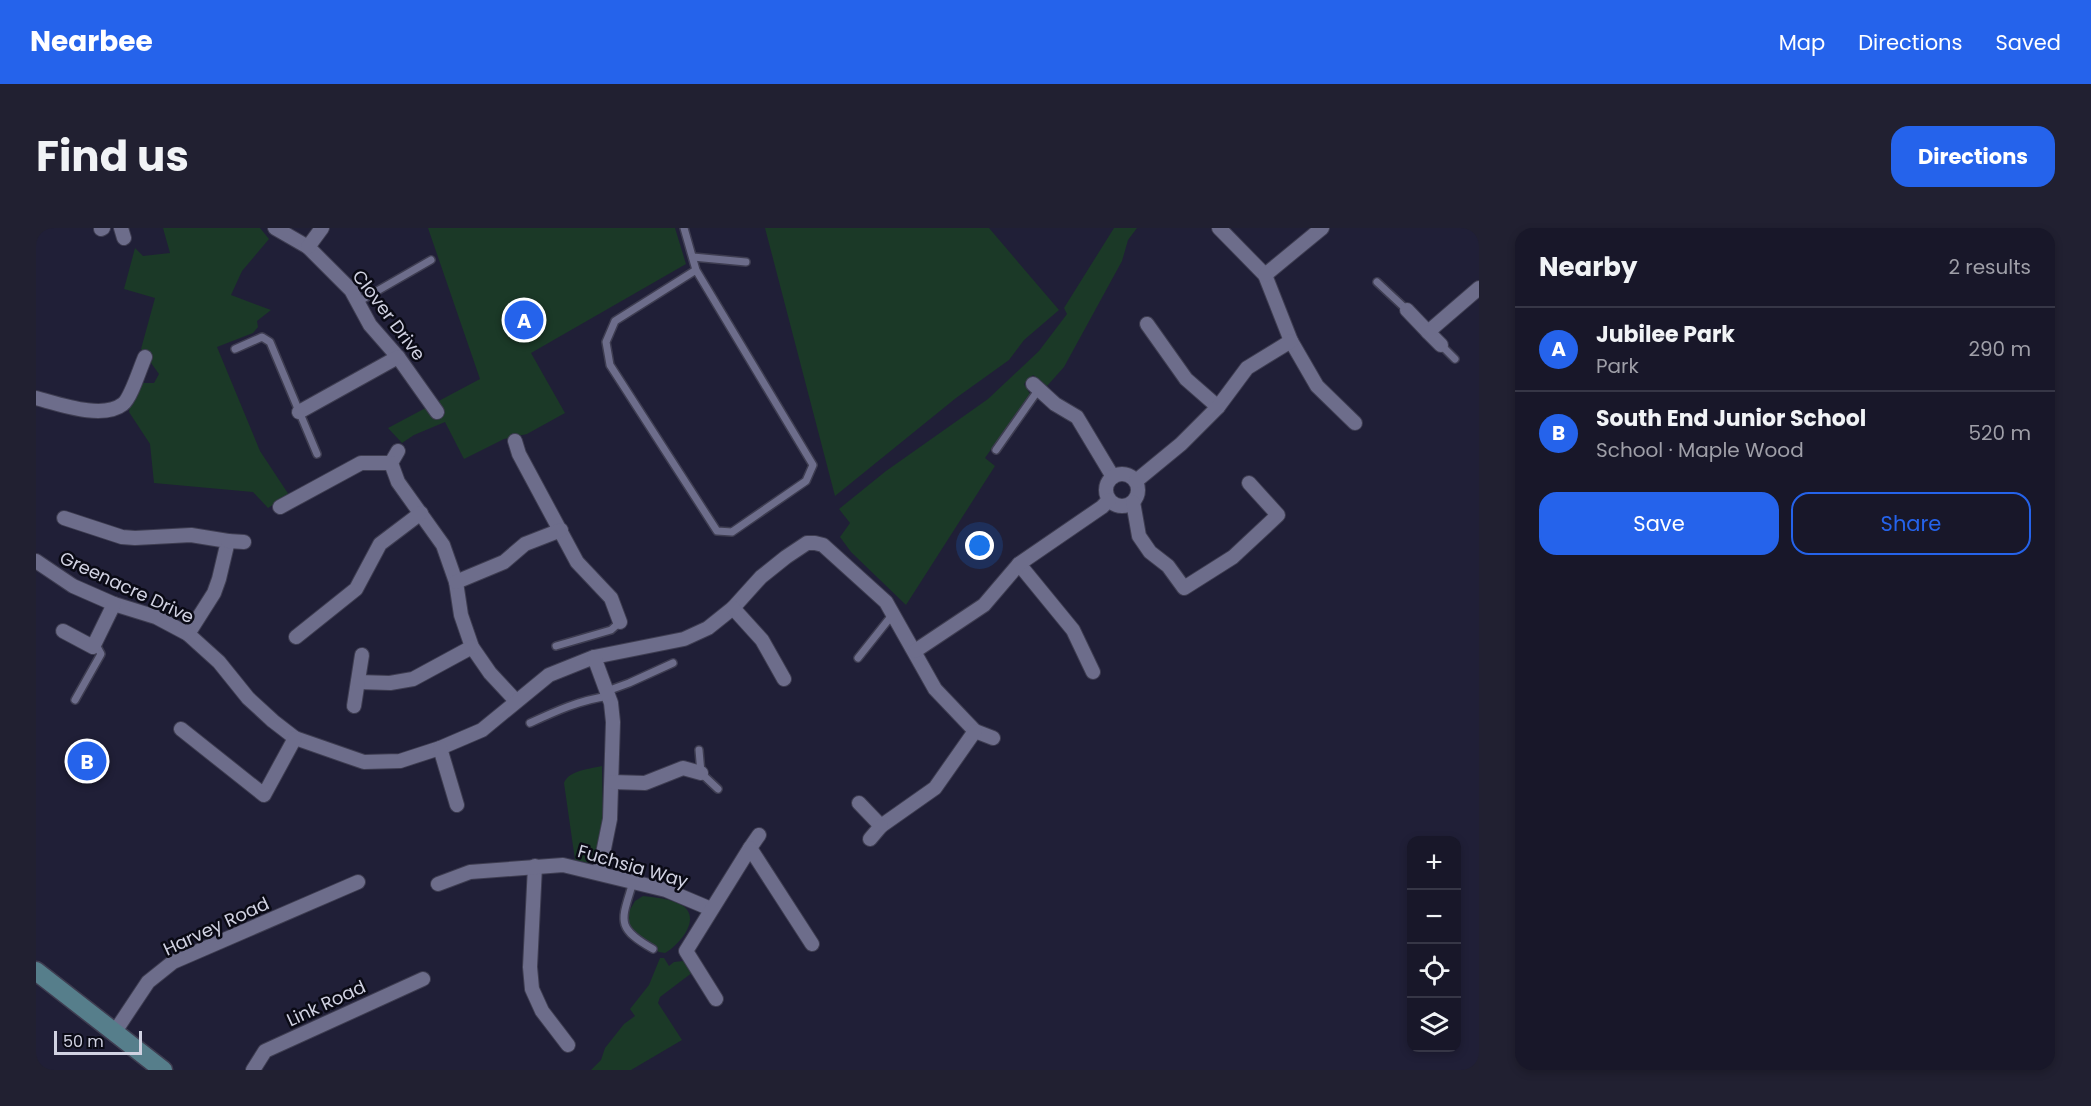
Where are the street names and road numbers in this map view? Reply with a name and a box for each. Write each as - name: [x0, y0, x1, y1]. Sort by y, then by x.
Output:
- street label: Clover Drive: [347, 264, 431, 366]
- street label: Greenacre Drive: [56, 545, 198, 629]
- street label: Fuchsia Way: [575, 838, 691, 894]
- street label: Harvey Road: [159, 891, 273, 961]
- street label: Link Road: [282, 974, 370, 1032]

